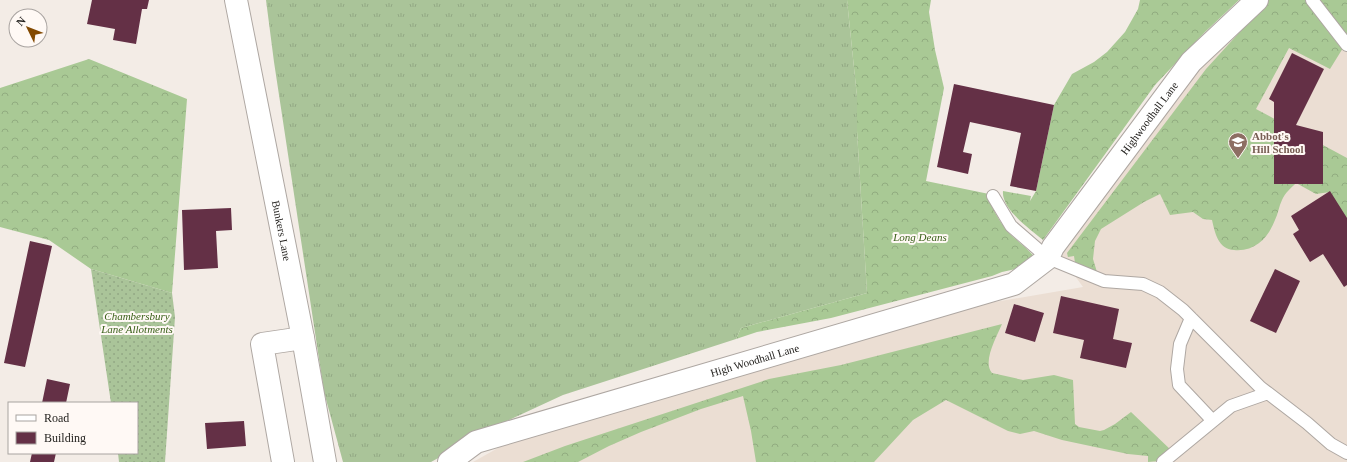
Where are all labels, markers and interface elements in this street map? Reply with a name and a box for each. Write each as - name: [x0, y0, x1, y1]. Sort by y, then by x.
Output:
- north arrow: [8, 8, 48, 48]
- text: N: [14, 14, 28, 28]
- street label: Highwoodhall Lane: [1118, 79, 1180, 157]
- place label: Abbot's Hill School: [1252, 130, 1304, 155]
- school or university icon: Abbot's Hill School: [1227, 131, 1249, 159]
- street label: Bunkers Lane: [270, 199, 294, 262]
- park label: Long Deans: [892, 231, 947, 243]
- park label: Chambersbury Lane Allotments: [100, 310, 173, 335]
- street label: High Woodhall Lane: [709, 341, 801, 379]
- legend: [8, 402, 138, 454]
- text: Road: [44, 411, 69, 425]
- text: Building: [44, 431, 86, 445]

